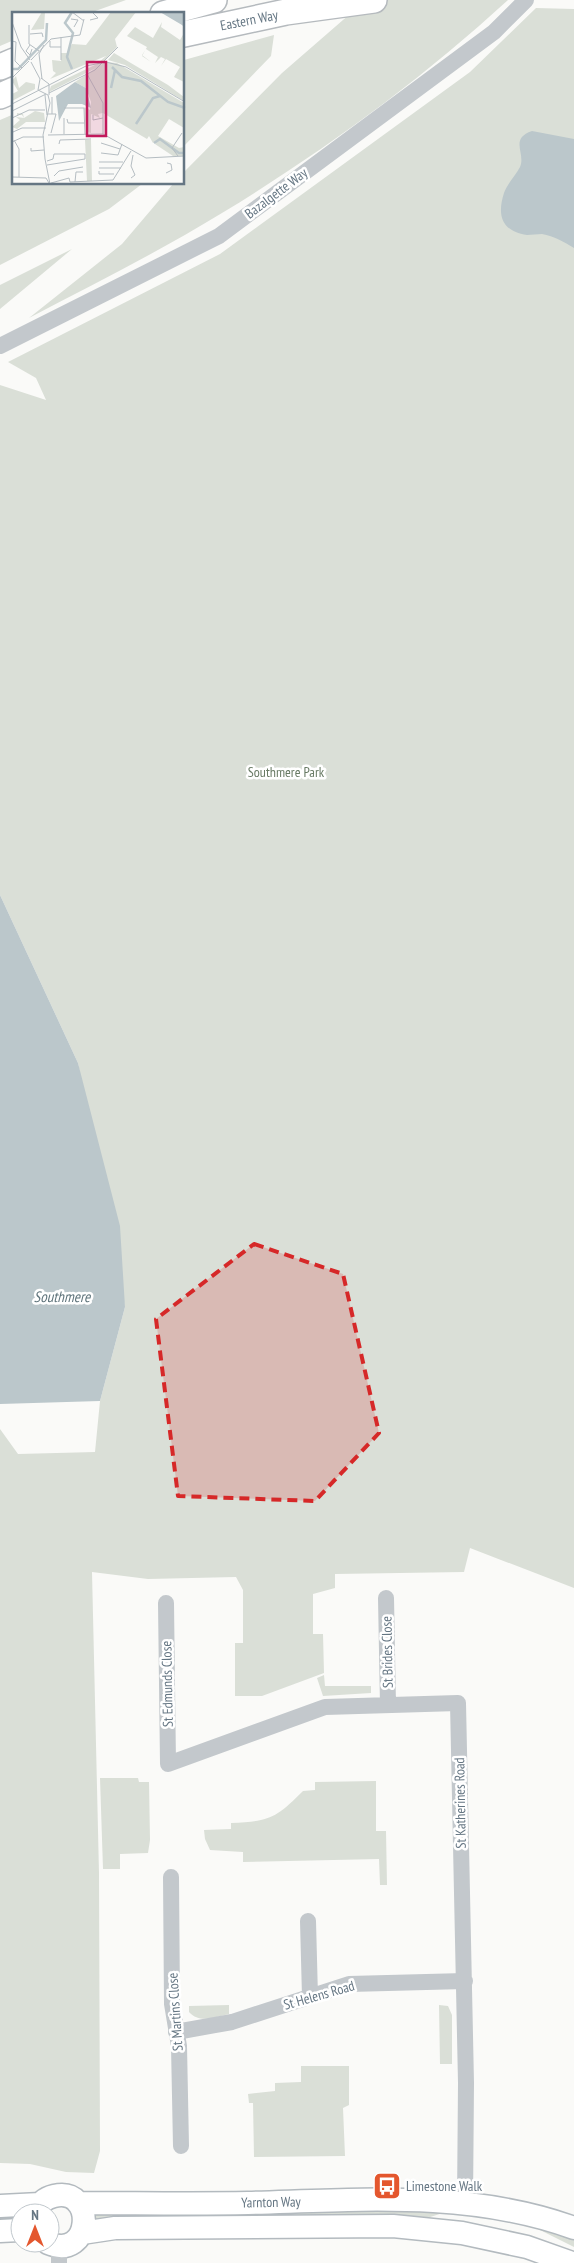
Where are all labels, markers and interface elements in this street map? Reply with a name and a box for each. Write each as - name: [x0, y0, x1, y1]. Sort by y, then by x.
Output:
- street label: Eastern Way: [219, 5, 280, 34]
- inset map: [12, 12, 185, 185]
- street label: Bazalgette Way: [241, 163, 311, 222]
- park label: Southmere Park: [248, 763, 325, 781]
- water label: Southmere: [34, 1287, 91, 1306]
- street label: St Brides Close: [377, 1616, 397, 1688]
- street label: St Edmunds Close: [157, 1641, 177, 1727]
- street label: St Katherines Road: [450, 1757, 470, 1849]
- street label: St Martins Close: [163, 1972, 187, 2052]
- street label: St Helens Road: [281, 1976, 357, 2014]
- bus stop icon: Limestone Walk: [372, 2171, 402, 2201]
- place label: Limestone Walk: [406, 2177, 483, 2195]
- street label: Yarnton Way: [241, 2192, 302, 2212]
- north arrow: [10, 2203, 60, 2253]
- text: N: [31, 2206, 39, 2224]

